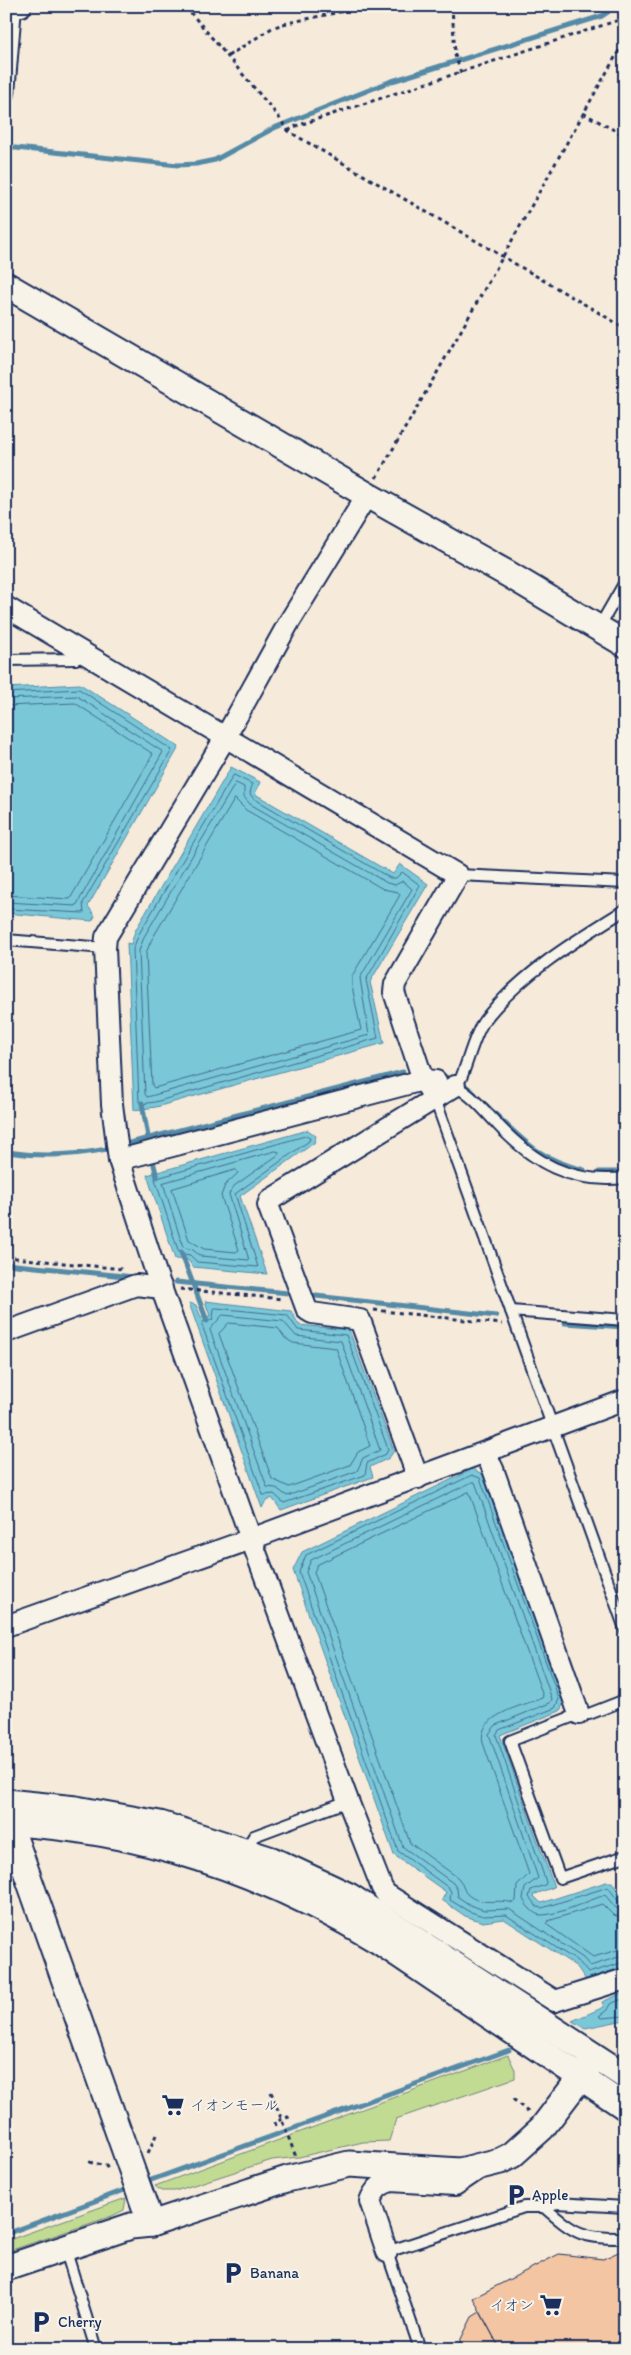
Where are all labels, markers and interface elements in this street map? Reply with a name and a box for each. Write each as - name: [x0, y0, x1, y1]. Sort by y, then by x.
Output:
- supermarket icon: イオンモール: [160, 2092, 186, 2118]
- place label: イオンモール: [190, 2096, 279, 2114]
- parking icon: Apple: [503, 2182, 529, 2208]
- place label: Apple: [532, 2186, 568, 2204]
- parking icon: Banana: [220, 2260, 246, 2286]
- place label: Banana: [250, 2264, 299, 2282]
- supermarket icon: イオン: [538, 2292, 564, 2318]
- place label: イオン: [490, 2296, 534, 2314]
- parking icon: Cherry: [28, 2309, 54, 2335]
- place label: Cherry: [58, 2313, 102, 2331]

